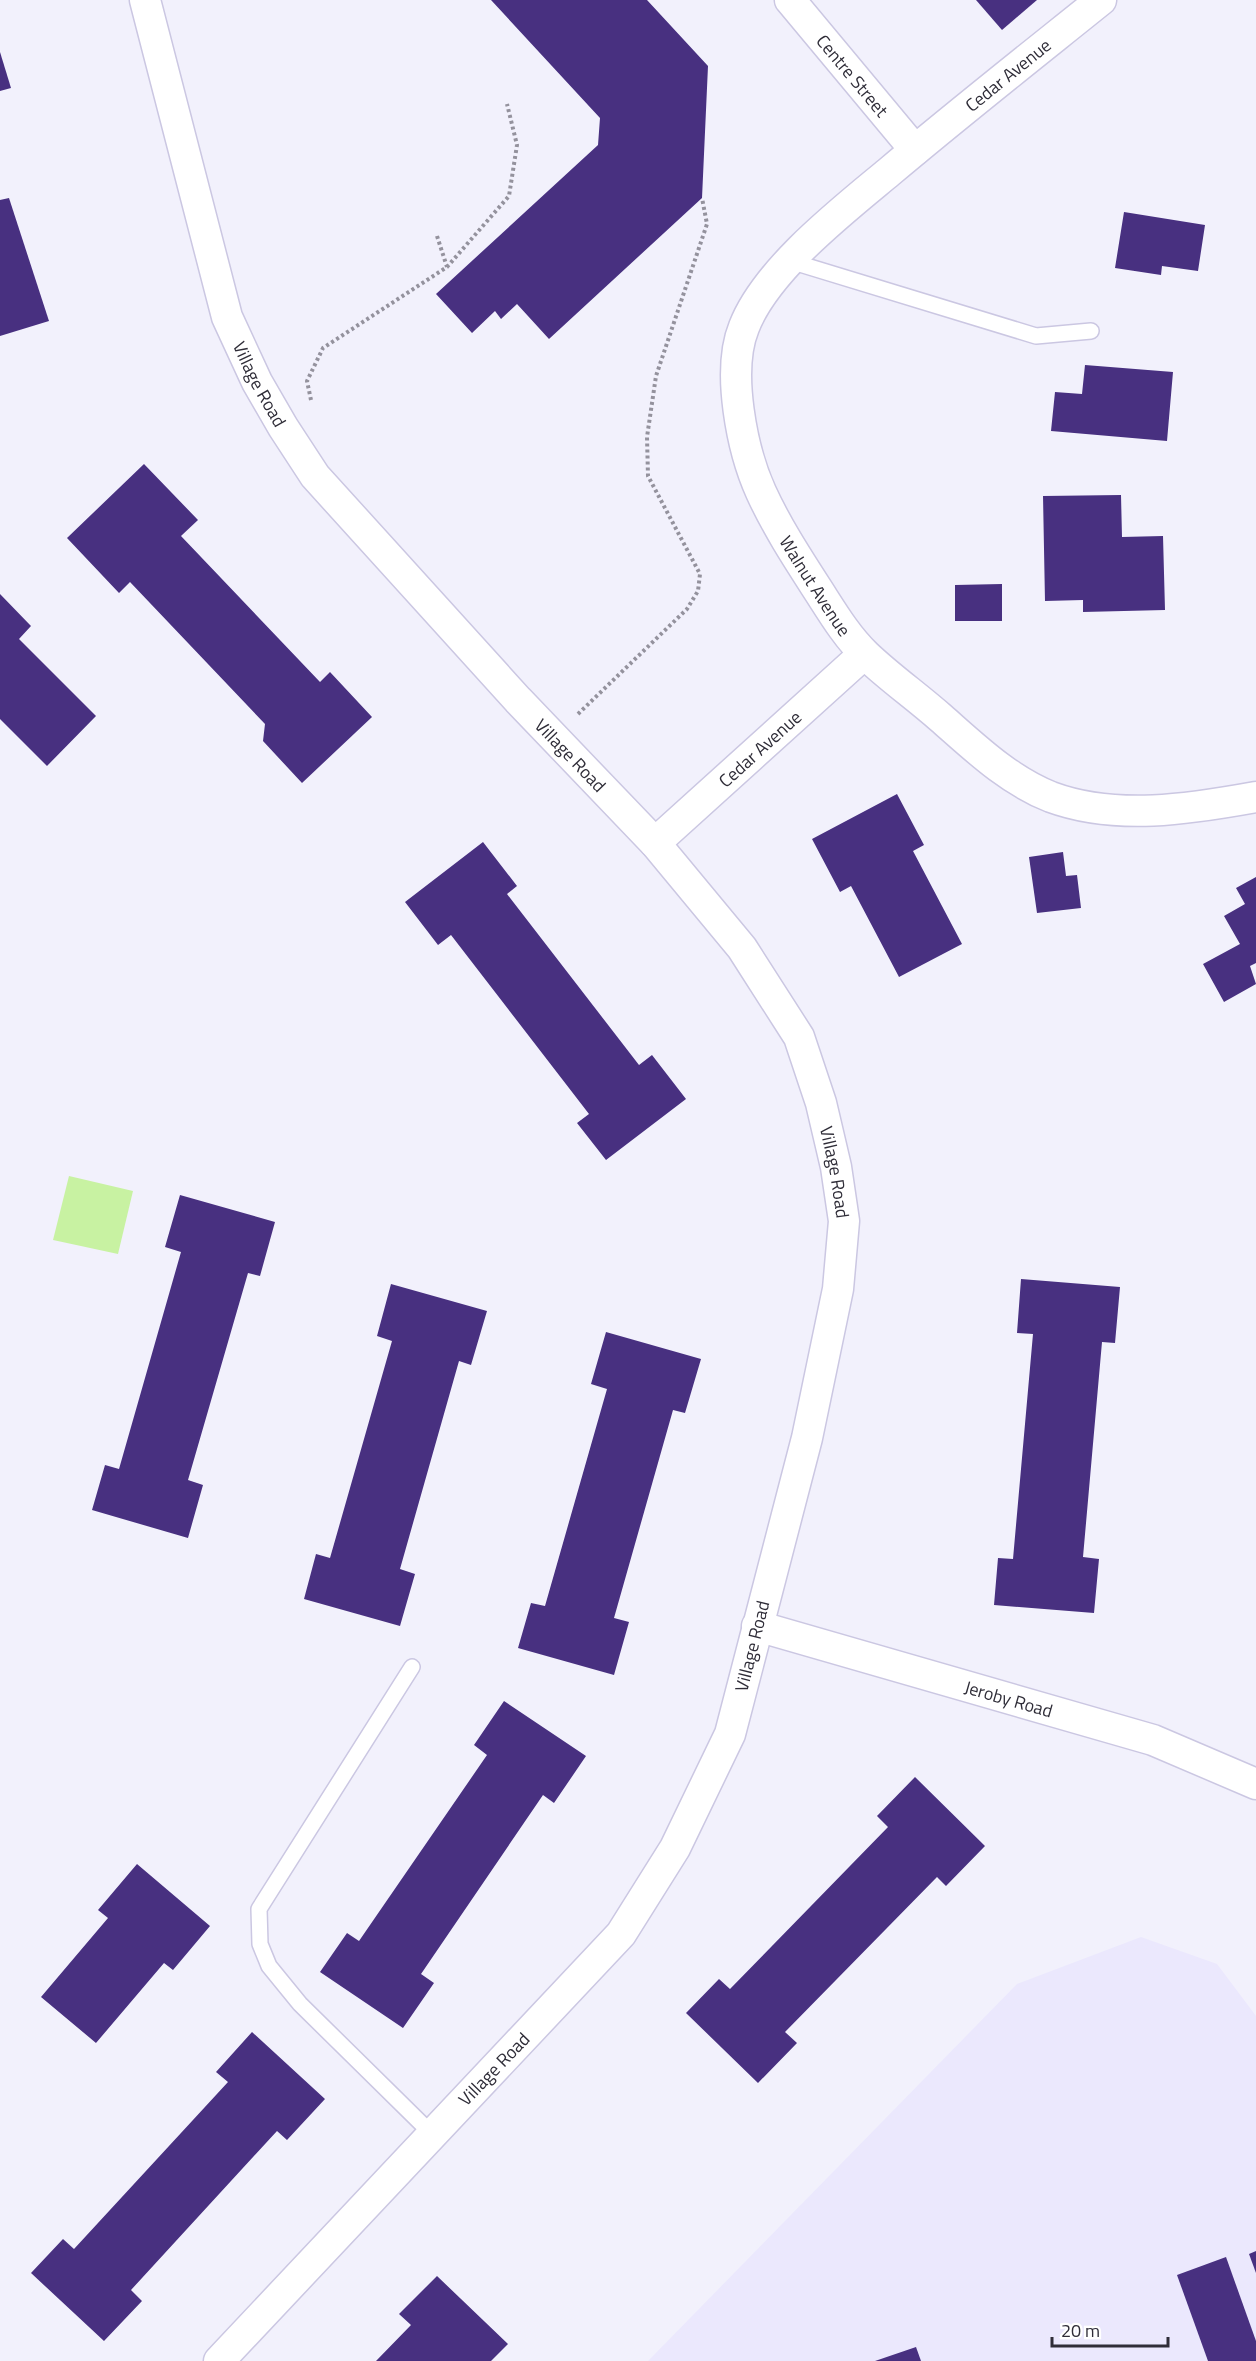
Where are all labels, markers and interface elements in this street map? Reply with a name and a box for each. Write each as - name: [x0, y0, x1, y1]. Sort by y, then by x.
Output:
- street label: Centre Street: [810, 28, 896, 123]
- street label: Cedar Avenue: [959, 32, 1057, 118]
- street label: Village Road: [226, 337, 293, 432]
- street label: Walnut Avenue: [773, 530, 858, 642]
- street label: Cedar Avenue: [712, 704, 807, 793]
- street label: Village Road: [529, 712, 613, 798]
- street label: Village Road: [813, 1123, 857, 1220]
- street label: Village Road: [728, 1598, 776, 1694]
- street label: Jeroby Road: [961, 1673, 1056, 1724]
- street label: Village Road: [452, 2026, 536, 2112]
- scale bar: [1052, 2310, 1168, 2348]
- text: 20 m: [1061, 2317, 1100, 2344]

